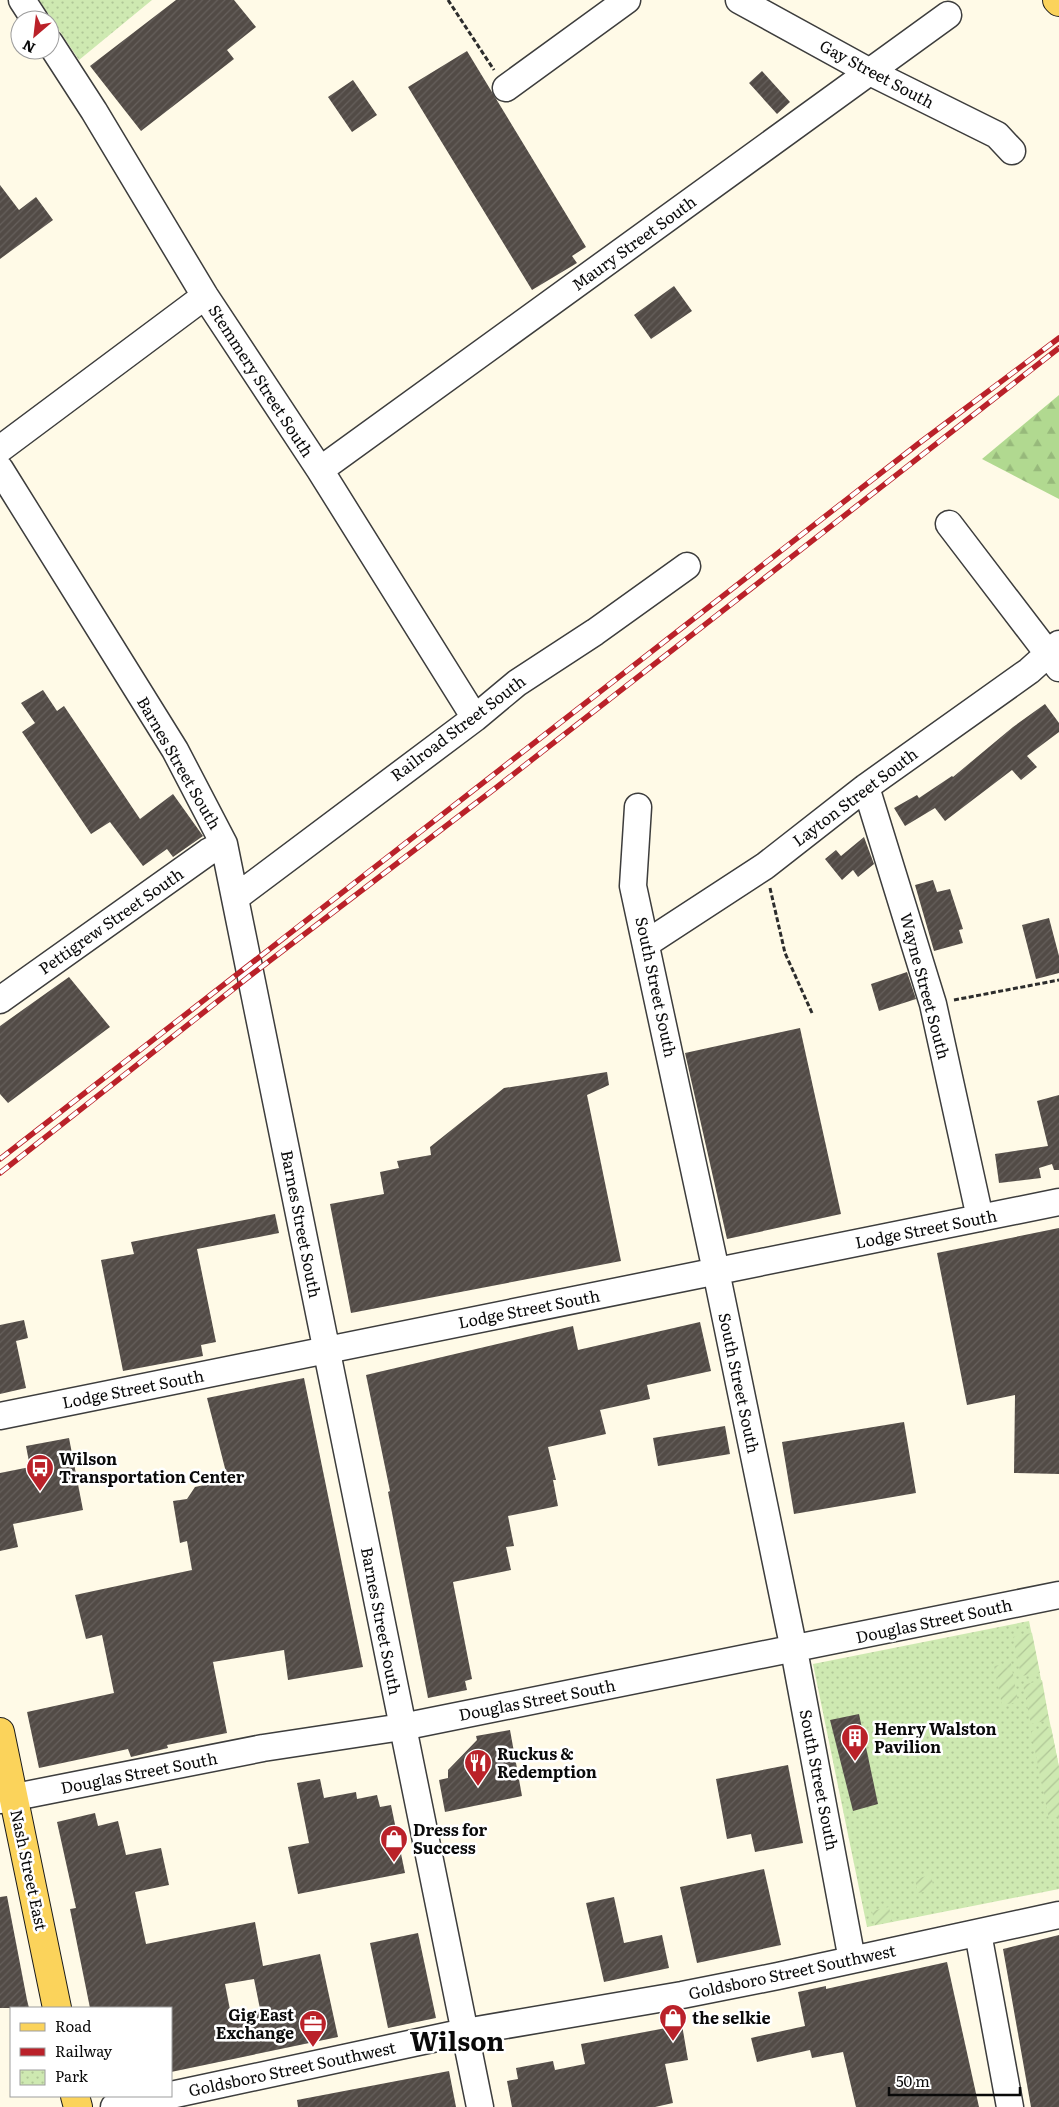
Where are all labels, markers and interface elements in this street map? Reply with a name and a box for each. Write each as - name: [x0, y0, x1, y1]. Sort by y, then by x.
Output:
- north arrow: [10, 10, 60, 60]
- street label: Gay Street South: [816, 33, 939, 114]
- text: N: [18, 36, 38, 59]
- street label: Maury Street South: [566, 189, 701, 296]
- street label: Stemmery Street South: [203, 300, 320, 462]
- street label: Railroad Street South: [385, 668, 530, 786]
- street label: Barnes Street South: [132, 691, 228, 834]
- street label: Layton Street South: [787, 741, 922, 851]
- street label: Pettigrew Street South: [33, 861, 188, 979]
- street label: Wayne Street South: [895, 910, 957, 1062]
- street label: South Street South: [630, 914, 684, 1060]
- street label: Barnes Street South: [276, 1148, 328, 1300]
- street label: Lodge Street South: [853, 1202, 999, 1254]
- street label: Lodge Street South: [456, 1282, 602, 1334]
- street label: South Street South: [713, 1310, 767, 1456]
- street label: Lodge Street South: [60, 1362, 206, 1414]
- place label: Wilson Transportation Center: [59, 1446, 245, 1488]
- bus stop icon: Wilson Transportation Center: [25, 1453, 55, 1492]
- street label: Barnes Street South: [356, 1545, 408, 1697]
- street label: Douglas Street South: [853, 1592, 1015, 1648]
- street label: Douglas Street South: [456, 1672, 618, 1726]
- street label: South Street South: [795, 1707, 846, 1853]
- place label: Henry Walston Pavilion: [874, 1716, 997, 1758]
- building icon: Henry Walston Pavilion: [840, 1723, 870, 1762]
- place label: Ruckus & Redemption: [497, 1741, 597, 1783]
- street label: Douglas Street South: [58, 1745, 220, 1799]
- restaurant icon: Ruckus & Redemption: [463, 1748, 493, 1787]
- street label: Nash Street East: [5, 1807, 55, 1933]
- place label: Dress for Success: [413, 1817, 487, 1859]
- shop icon: Dress for Success: [379, 1824, 409, 1863]
- street label: Goldsboro Street Southwest: [686, 1937, 898, 2005]
- place label: Gig East Exchange: [216, 2002, 294, 2044]
- shop icon: the selkie: [658, 2003, 688, 2042]
- place label: the selkie: [692, 2005, 771, 2029]
- legend: [10, 2007, 172, 2097]
- office icon: Gig East Exchange: [298, 2009, 328, 2048]
- text: Road: [55, 2014, 91, 2037]
- district label: Wilson: [410, 2020, 504, 2059]
- street label: Goldsboro Street Southwest: [186, 2034, 398, 2102]
- text: Railway: [55, 2039, 113, 2062]
- text: Park: [55, 2064, 89, 2087]
- scale bar: [889, 2064, 1020, 2096]
- text: 50 m: [896, 2069, 930, 2092]

